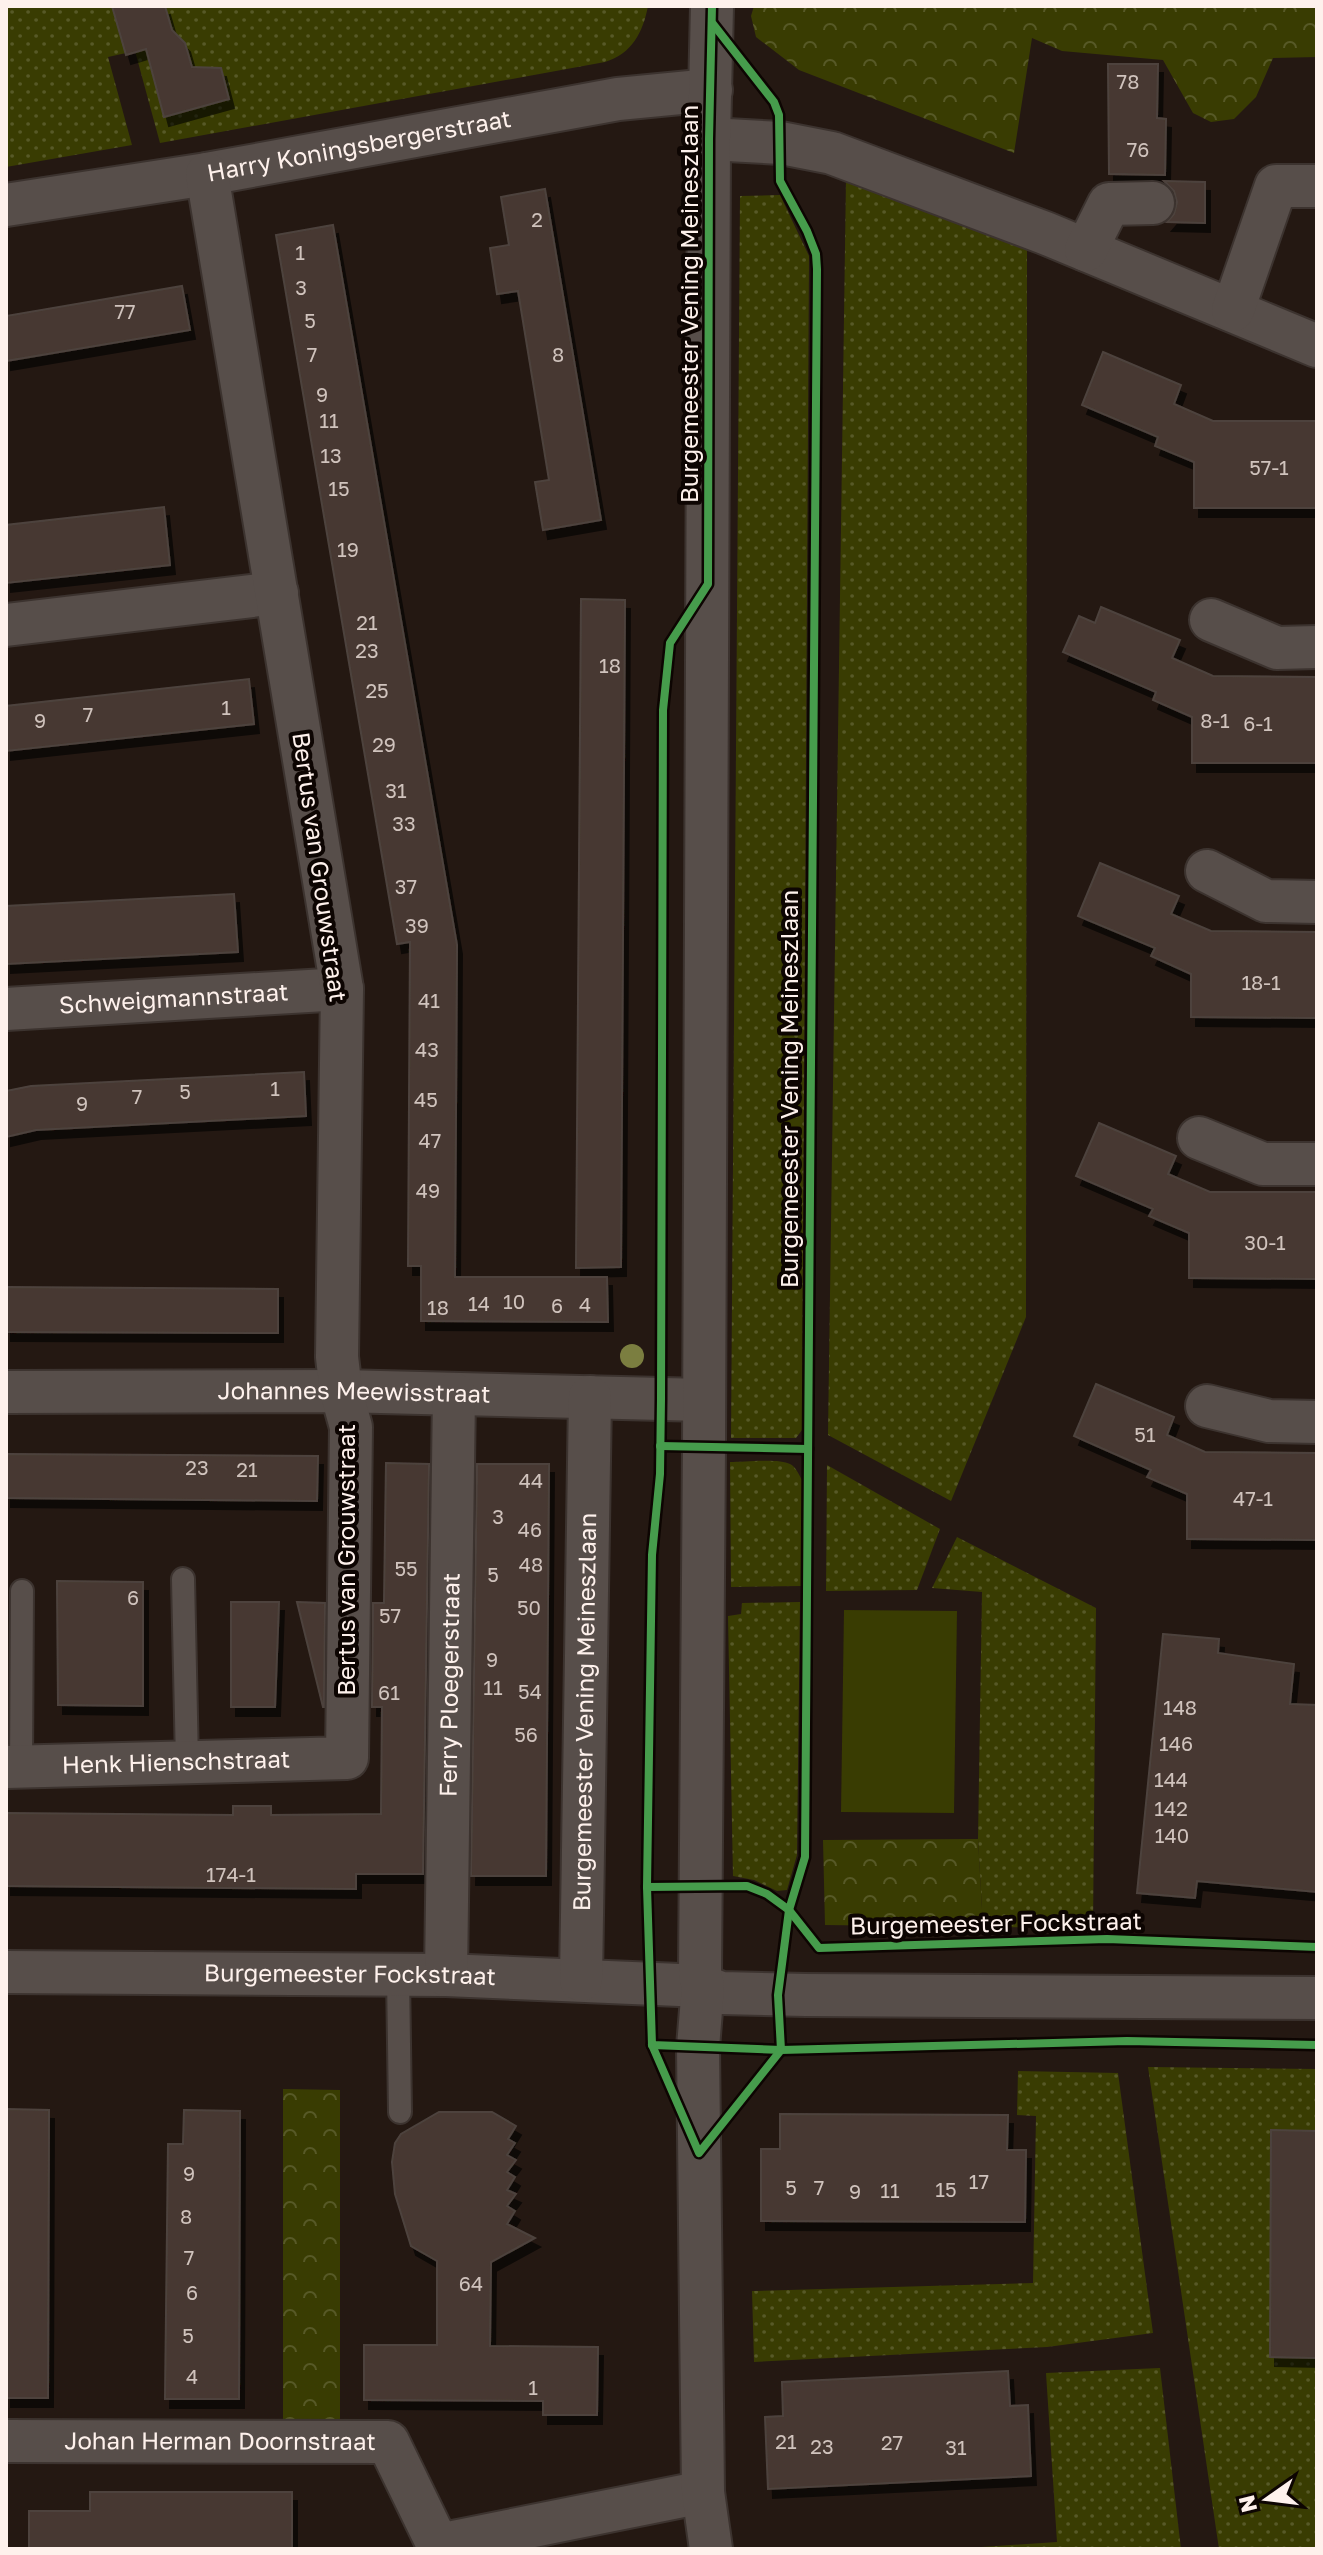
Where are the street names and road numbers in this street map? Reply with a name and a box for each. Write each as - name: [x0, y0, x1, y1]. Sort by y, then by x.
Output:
- street label: Harry Koningsbergerstraat: [204, 103, 513, 187]
- street label: Burgemeester Vening Meineszlaan: [674, 105, 703, 503]
- street label: Bertus van Grouwstraat: [287, 730, 354, 1004]
- street label: Burgemeester Vening Meineszlaan: [774, 890, 803, 1288]
- street label: Schweigmannstraat: [58, 976, 289, 1019]
- street label: Johannes Meewisstraat: [217, 1375, 491, 1408]
- street label: Bertus van Grouwstraat: [331, 1424, 360, 1696]
- street label: Burgemeester Vening Meineszlaan: [566, 1512, 601, 1912]
- street label: Ferry Ploegerstraat: [432, 1573, 465, 1797]
- street label: Henk Hienschstraat: [61, 1744, 290, 1779]
- street label: Burgemeester Fockstraat: [850, 1905, 1142, 1940]
- street label: Burgemeester Fockstraat: [204, 1957, 497, 1990]
- street label: Johan Herman Doornstraat: [64, 2425, 376, 2455]

